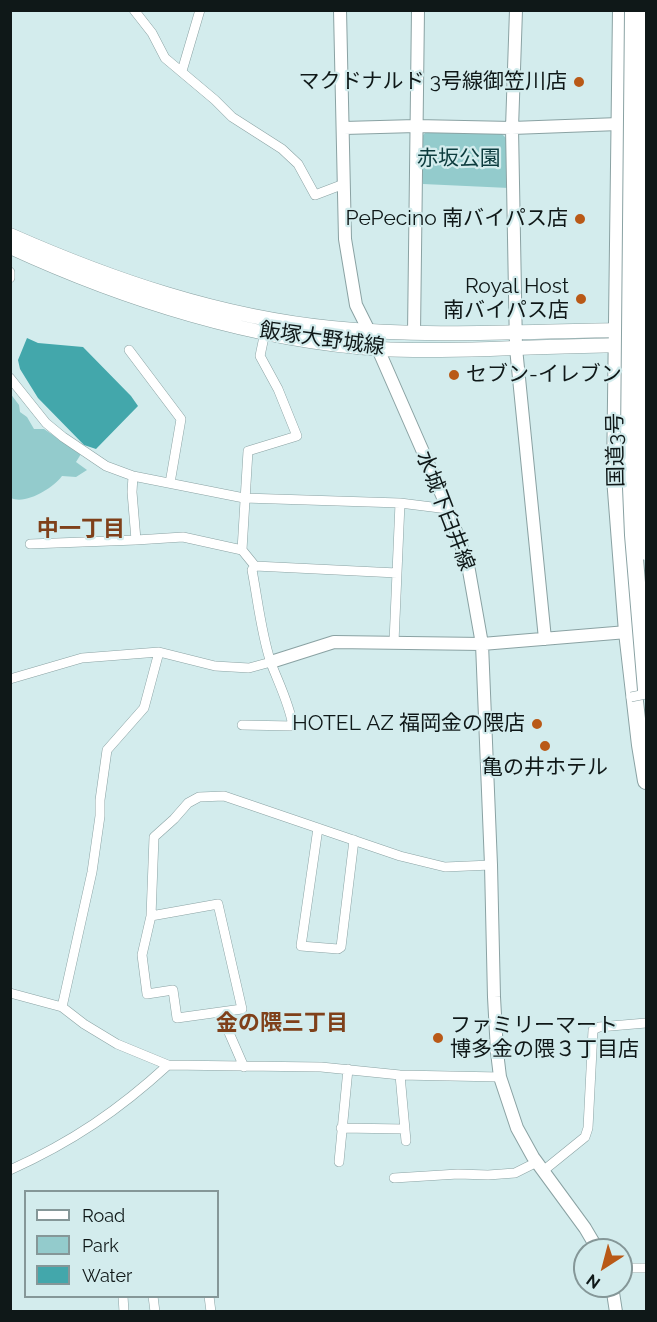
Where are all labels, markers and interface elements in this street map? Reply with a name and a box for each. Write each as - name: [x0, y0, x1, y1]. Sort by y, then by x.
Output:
- place label: マクドナルド 3号線御笠川店: [298, 69, 567, 95]
- marker: マクドナルド 3号線御笠川店: [572, 75, 586, 89]
- park label: 赤坂公園: [417, 146, 501, 172]
- place label: PePecino 南バイパス店: [346, 206, 568, 232]
- marker: PePecino 南バイパス店: [573, 212, 587, 226]
- place label: Royal Host 南バイパス店: [443, 274, 569, 324]
- marker: Royal Host 南バイパス店: [574, 292, 588, 306]
- street label: 飯塚大野城線: [258, 318, 386, 360]
- place label: セブン-イレブン: [466, 362, 622, 388]
- marker: セブン-イレブン: [447, 368, 461, 382]
- street label: 国道3号: [603, 413, 629, 487]
- street label: 水城下臼井線: [411, 448, 479, 574]
- district label: 中一丁目: [37, 516, 125, 542]
- place label: HOTEL AZ 福岡金の隈店: [292, 711, 525, 737]
- marker: HOTEL AZ 福岡金の隈店: [530, 717, 544, 731]
- marker: 亀の井ホテル: [538, 739, 552, 753]
- place label: 亀の井ホテル: [482, 755, 608, 781]
- district label: 金の隈三丁目: [216, 1010, 348, 1036]
- place label: ファミリーマート 博多金の隈３丁目店: [450, 1013, 639, 1063]
- marker: ファミリーマート 博多金の隈３丁目店: [431, 1031, 445, 1045]
- legend: [24, 1190, 219, 1298]
- text: Road: [82, 1205, 125, 1226]
- text: Park: [82, 1235, 119, 1256]
- north arrow: [573, 1238, 633, 1298]
- text: Water: [82, 1265, 132, 1286]
- text: N: [583, 1270, 604, 1293]

